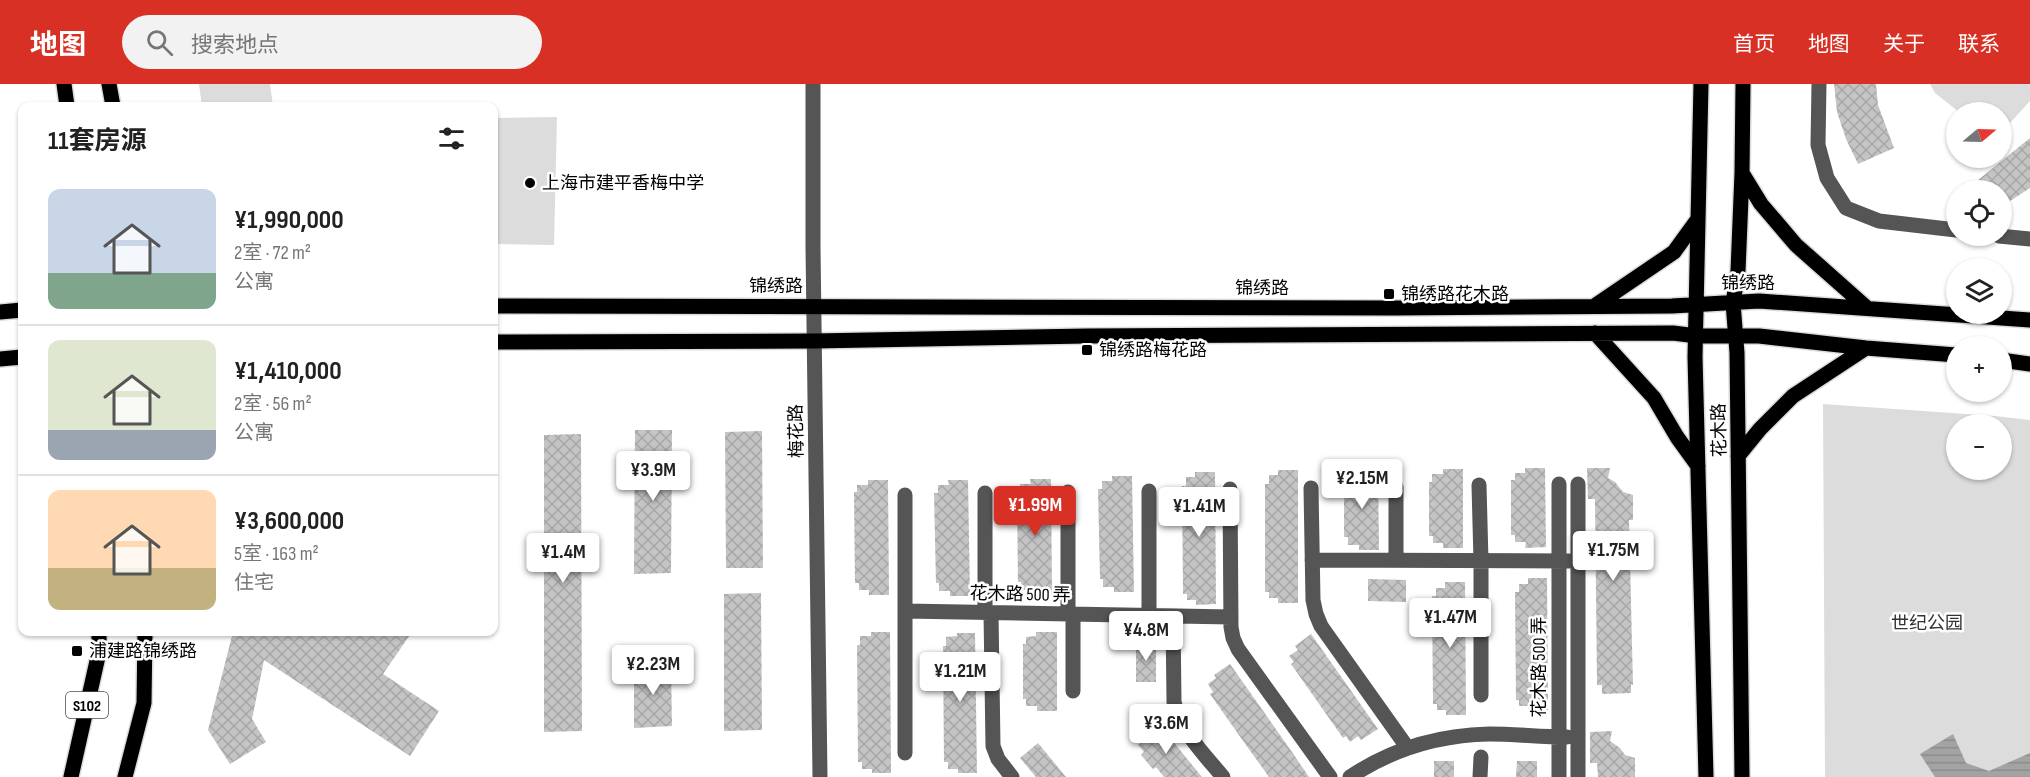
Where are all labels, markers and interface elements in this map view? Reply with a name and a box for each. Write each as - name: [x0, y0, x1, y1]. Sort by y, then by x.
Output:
- search box: [122, 15, 542, 69]
- icon: search: [143, 26, 176, 59]
- text: 地图: [30, 29, 86, 62]
- text: 搜索地点: [191, 32, 279, 59]
- text: 首页: [1733, 32, 1775, 57]
- text: 地图: [1808, 32, 1850, 57]
- text: 关于: [1883, 32, 1925, 57]
- text: 联系: [1958, 32, 2000, 57]
- north arrow: [1946, 102, 2012, 168]
- map controls: [1946, 102, 2012, 480]
- icon: filters: [435, 122, 468, 155]
- text: 11套房源: [48, 126, 146, 157]
- place label: 上海市建平香梅中学: [542, 173, 704, 194]
- marker: 上海市建平香梅中学: [523, 176, 537, 190]
- button: locate: [1946, 180, 2012, 246]
- text: ¥1,990,000: [234, 205, 344, 236]
- icon: home: [96, 213, 168, 285]
- text: 2室 · 72 m²: [234, 241, 311, 265]
- button: layers: [1946, 258, 2012, 324]
- text: 公寓: [234, 270, 274, 294]
- street label: 锦绣路: [1721, 273, 1775, 294]
- street label: 锦绣路: [749, 276, 803, 297]
- street label: 锦绣路: [1235, 278, 1289, 299]
- place label: 锦绣路花木路: [1401, 284, 1509, 305]
- marker: 锦绣路花木路: [1382, 287, 1396, 301]
- button: +: [1946, 336, 2012, 402]
- place label: 锦绣路梅花路: [1099, 340, 1207, 361]
- marker: 锦绣路梅花路: [1080, 343, 1094, 357]
- text: ¥1,410,000: [234, 356, 342, 387]
- icon: home: [96, 364, 168, 436]
- text: 2室 · 56 m²: [234, 392, 312, 416]
- street label: 花木路: [1709, 403, 1730, 457]
- street label: 梅花路: [786, 404, 807, 458]
- button: −: [1946, 414, 2012, 480]
- text: 公寓: [234, 421, 274, 445]
- pin: ¥3.9M: [611, 451, 695, 502]
- text: ¥3.9M: [630, 458, 676, 482]
- pin: ¥2.15M: [1313, 459, 1411, 510]
- text: ¥2.15M: [1335, 466, 1389, 490]
- pin: ¥1.99M: [986, 486, 1084, 537]
- pin: ¥1.41M: [1150, 487, 1248, 538]
- text: ¥1.99M: [1008, 493, 1062, 517]
- text: ¥1.41M: [1172, 494, 1226, 518]
- text: ¥3,600,000: [234, 506, 344, 537]
- icon: home: [96, 514, 168, 586]
- pin: ¥1.75M: [1564, 531, 1662, 582]
- pin: ¥1.4M: [521, 533, 605, 584]
- text: ¥1.75M: [1587, 538, 1639, 562]
- text: ¥1.4M: [540, 540, 586, 564]
- text: 5室 · 163 m²: [234, 542, 319, 566]
- text: 住宅: [234, 571, 274, 595]
- street label: 花木路 500 弄: [969, 583, 1071, 606]
- pin: ¥1.47M: [1401, 598, 1499, 649]
- text: ¥1.47M: [1423, 605, 1477, 629]
- pin: ¥4.8M: [1104, 611, 1188, 662]
- park label: 世纪公园: [1891, 613, 1963, 634]
- street label: 花木路 500 弄: [1529, 617, 1550, 718]
- text: ¥4.8M: [1123, 618, 1169, 642]
- place label: 浦建路锦绣路: [89, 641, 197, 662]
- marker: 浦建路锦绣路: [70, 644, 84, 658]
- pin: ¥2.23M: [604, 645, 702, 696]
- text: ¥2.23M: [626, 652, 680, 676]
- pin: ¥1.21M: [911, 652, 1009, 703]
- text: ¥1.21M: [934, 659, 986, 683]
- road number: S102: [66, 692, 108, 718]
- pin: ¥3.6M: [1124, 704, 1208, 755]
- text: ¥3.6M: [1143, 711, 1189, 735]

